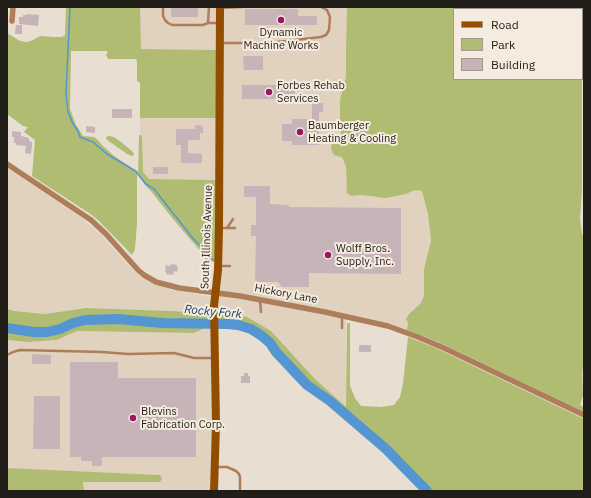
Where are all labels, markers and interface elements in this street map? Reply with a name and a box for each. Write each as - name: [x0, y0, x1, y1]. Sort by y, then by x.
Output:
- legend: [453, 8, 583, 80]
- marker: Dynamic Machine Works: [276, 15, 286, 25]
- text: Road: [491, 17, 519, 32]
- place label: Dynamic Machine Works: [243, 26, 319, 52]
- text: Park: [491, 37, 515, 52]
- text: Building: [491, 57, 535, 72]
- place label: Forbes Rehab Services: [277, 79, 345, 105]
- marker: Forbes Rehab Services: [264, 87, 274, 97]
- place label: Baumberger Heating & Cooling: [308, 119, 396, 145]
- marker: Baumberger Heating & Cooling: [295, 127, 305, 137]
- street label: South Illinois Avenue: [199, 185, 215, 289]
- place label: Wolff Bros. Supply, Inc.: [336, 242, 394, 268]
- marker: Wolff Bros. Supply, Inc.: [323, 250, 333, 260]
- street label: Hickory Lane: [253, 281, 319, 307]
- water label: Rocky Fork: [184, 302, 242, 322]
- place label: Blevins Fabrication Corp.: [141, 405, 225, 431]
- marker: Blevins Fabrication Corp.: [128, 413, 138, 423]

